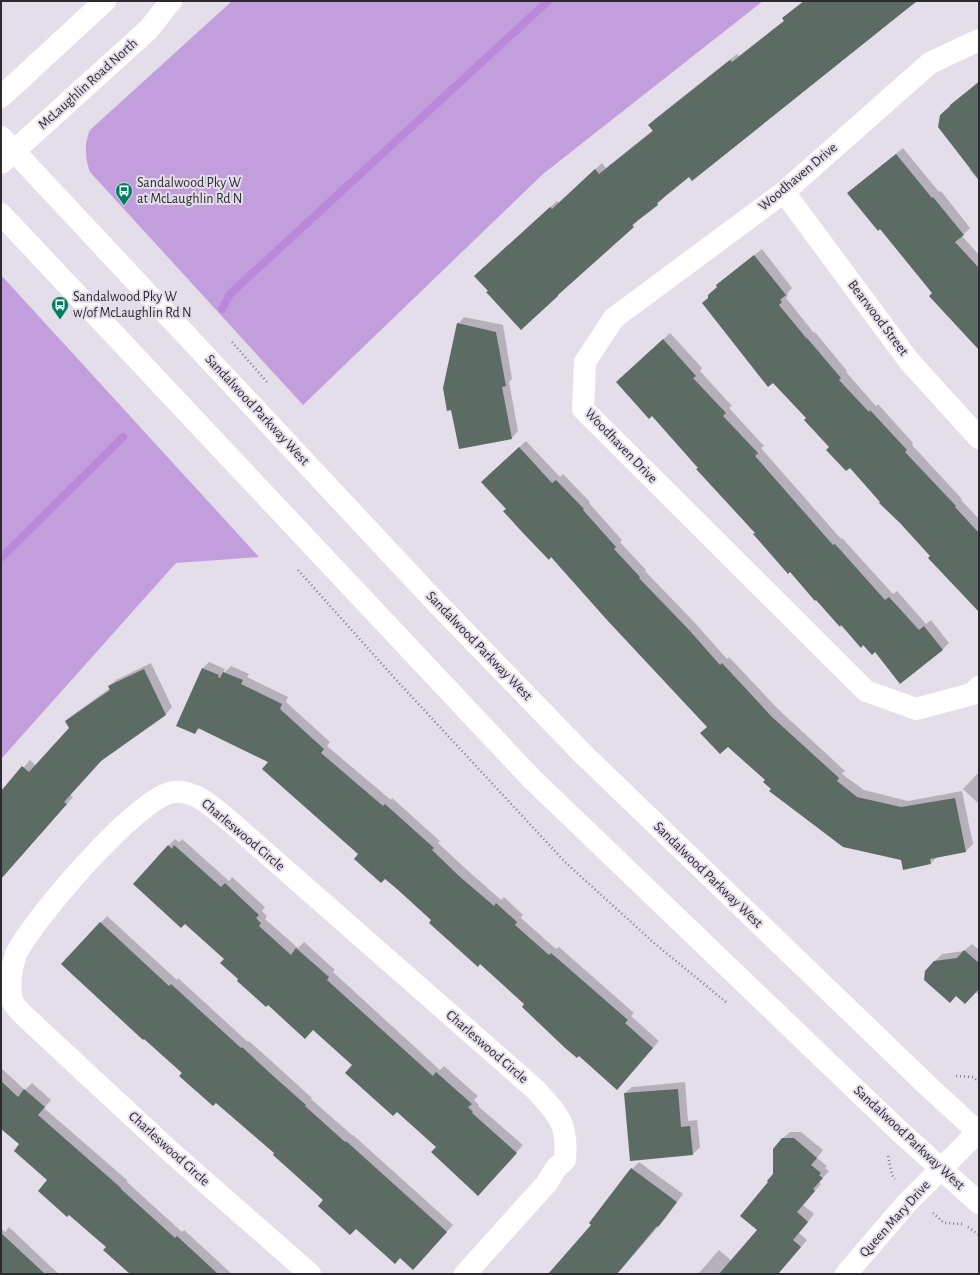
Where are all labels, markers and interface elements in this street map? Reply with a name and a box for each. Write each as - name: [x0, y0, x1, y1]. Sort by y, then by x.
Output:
- street label: McLaughlin Road North: [36, 36, 140, 132]
- street label: Woodhaven Drive: [756, 140, 840, 214]
- place label: Sandalwood Pky W at McLaughlin Rd N: [137, 176, 242, 206]
- bus stop icon: Sandalwood Pky W at McLaughlin Rd N: [114, 181, 134, 206]
- street label: Bearwood Street: [845, 278, 911, 359]
- place label: Sandalwood Pky W w/of McLaughlin Rd N: [73, 290, 192, 320]
- bus stop icon: Sandalwood Pky W w/of McLaughlin Rd N: [50, 295, 70, 320]
- street label: Sandalwood Parkway West: [202, 352, 312, 468]
- street label: Woodhaven Drive: [582, 406, 660, 486]
- street label: Sandalwood Parkway West: [423, 589, 535, 704]
- street label: Charleswood Circle: [199, 796, 287, 874]
- street label: Sandalwood Parkway West: [651, 819, 766, 931]
- street label: Charleswood Circle: [443, 1008, 531, 1086]
- street label: Sandalwood Parkway West: [851, 1083, 967, 1193]
- street label: Charleswood Circle: [126, 1109, 212, 1189]
- street label: Queen Mary Drive: [857, 1178, 933, 1260]

